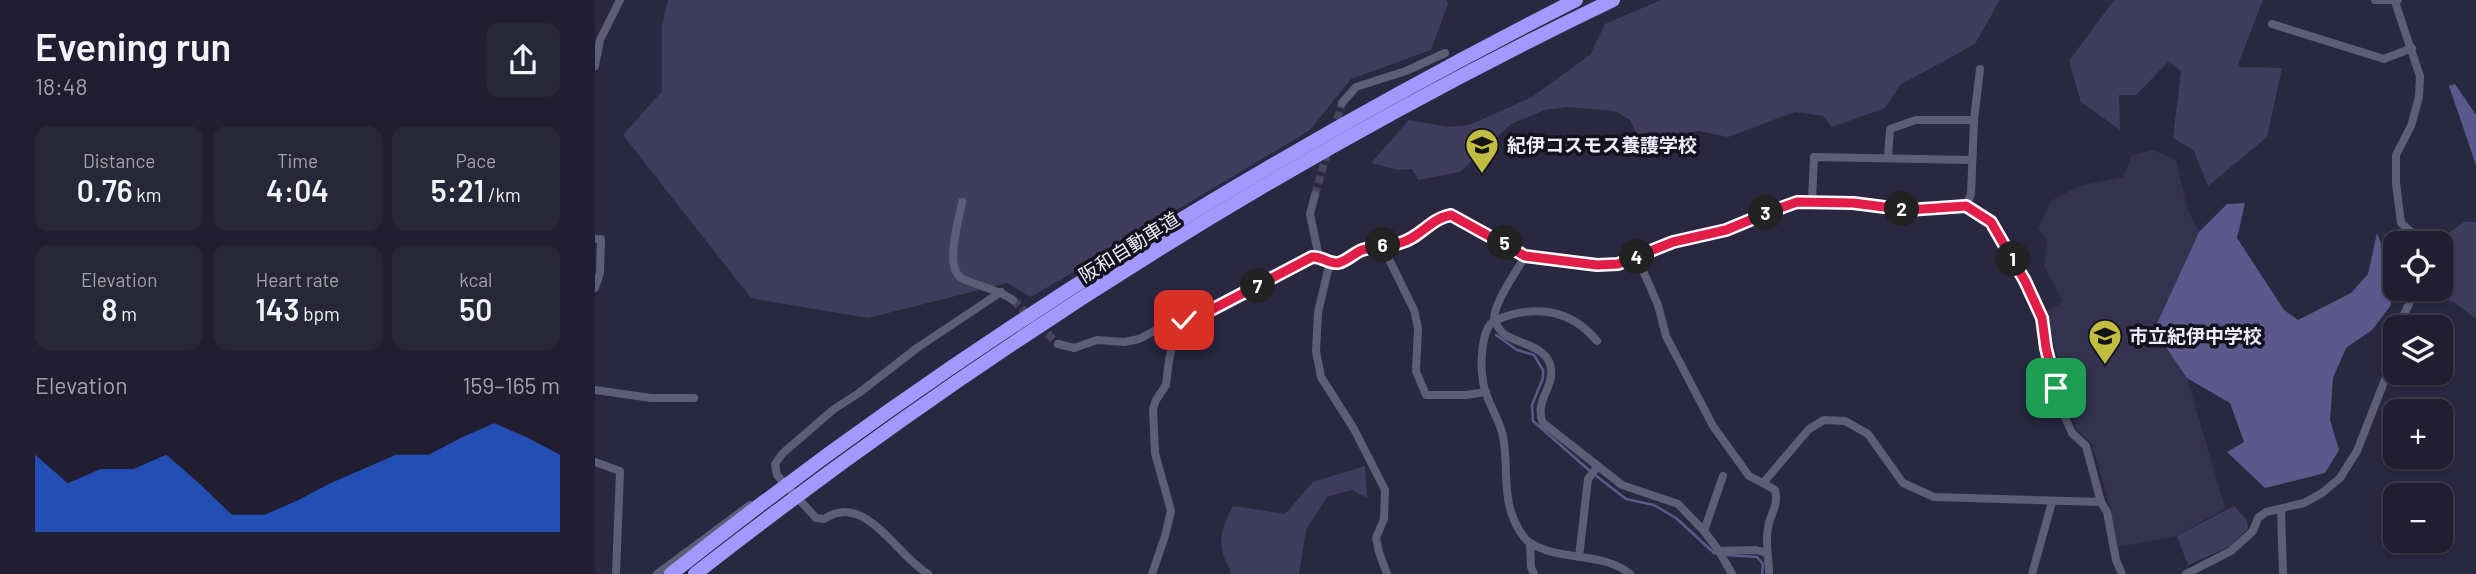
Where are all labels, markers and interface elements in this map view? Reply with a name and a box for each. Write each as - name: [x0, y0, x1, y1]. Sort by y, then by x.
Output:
- text: Evening run: [35, 23, 231, 69]
- button: share: [486, 23, 560, 97]
- text: 18:48: [35, 72, 88, 100]
- school or university icon: 紀伊コスモス養護学校: [1463, 126, 1501, 175]
- place label: 紀伊コスモス養護学校: [1507, 133, 1697, 156]
- text: Distance: [83, 149, 155, 172]
- text: Time: [277, 149, 318, 172]
- text: Pace: [455, 149, 496, 172]
- text: 0.76: [77, 172, 133, 208]
- text: 4:04: [266, 172, 329, 208]
- text: 5:21: [431, 172, 484, 208]
- text: km: [133, 183, 162, 206]
- text: /km: [484, 183, 521, 206]
- pin: 2: [1885, 192, 1919, 227]
- pin: 3: [1749, 196, 1783, 230]
- text: 2: [1896, 197, 1907, 220]
- text: 3: [1760, 201, 1771, 224]
- street label: 阪和自動車道: [1074, 207, 1183, 287]
- pin: 5: [1487, 226, 1523, 260]
- pin: 6: [1365, 228, 1401, 262]
- text: 5: [1499, 231, 1510, 254]
- map controls: [2383, 231, 2453, 553]
- button: locate: [2383, 231, 2453, 301]
- text: 6: [1377, 233, 1388, 256]
- pin: 4: [1619, 240, 1655, 274]
- pin: 1: [1995, 242, 2031, 276]
- text: 4: [1631, 245, 1642, 268]
- text: 1: [2009, 247, 2016, 270]
- text: Elevation: [81, 268, 157, 291]
- text: Heart rate: [256, 268, 339, 291]
- text: kcal: [459, 268, 492, 291]
- pin: 7: [1241, 268, 1275, 304]
- text: 7: [1253, 274, 1262, 297]
- pin: [1154, 290, 1214, 350]
- text: 8: [101, 291, 117, 327]
- text: 143: [255, 291, 299, 327]
- text: 50: [459, 291, 492, 327]
- icon: check: [1165, 301, 1203, 339]
- text: m: [117, 302, 137, 325]
- text: bpm: [299, 302, 340, 325]
- button: layers: [2383, 315, 2453, 385]
- school or university icon: 市立紀伊中学校: [2086, 317, 2124, 366]
- place label: 市立紀伊中学校: [2129, 324, 2262, 347]
- pin: [2026, 358, 2086, 418]
- icon: arrive: [2037, 369, 2075, 407]
- text: Elevation: [35, 371, 128, 399]
- text: 159–165 m: [462, 371, 560, 399]
- button: +: [2383, 399, 2453, 469]
- button: −: [2383, 483, 2453, 553]

